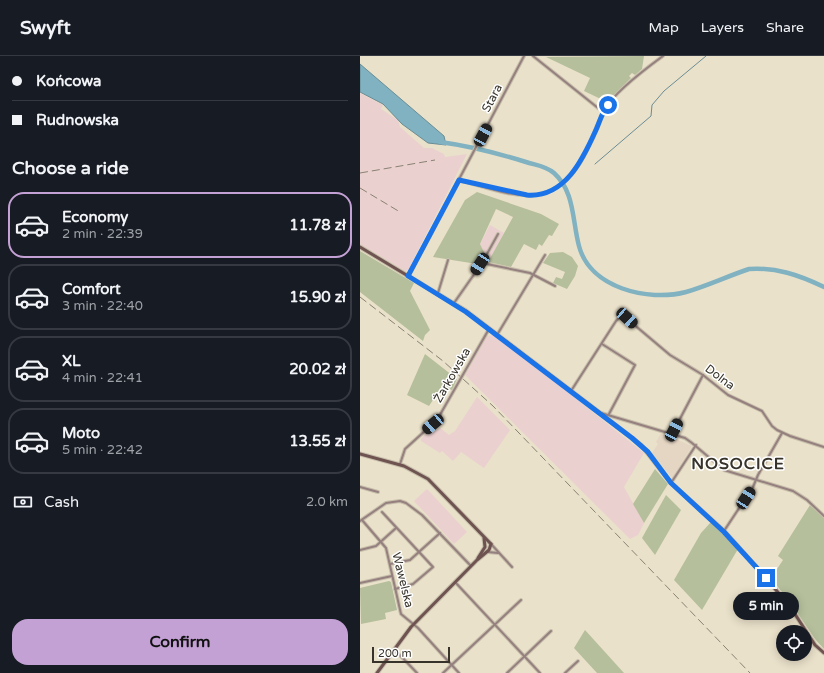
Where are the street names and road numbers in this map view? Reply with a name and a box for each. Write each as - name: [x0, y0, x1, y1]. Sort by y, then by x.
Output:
- street label: Stara: [479, 82, 505, 114]
- street label: Żarkowska: [431, 345, 473, 405]
- street label: Dolna: [703, 361, 737, 393]
- street label: Wawelska: [389, 551, 417, 609]

